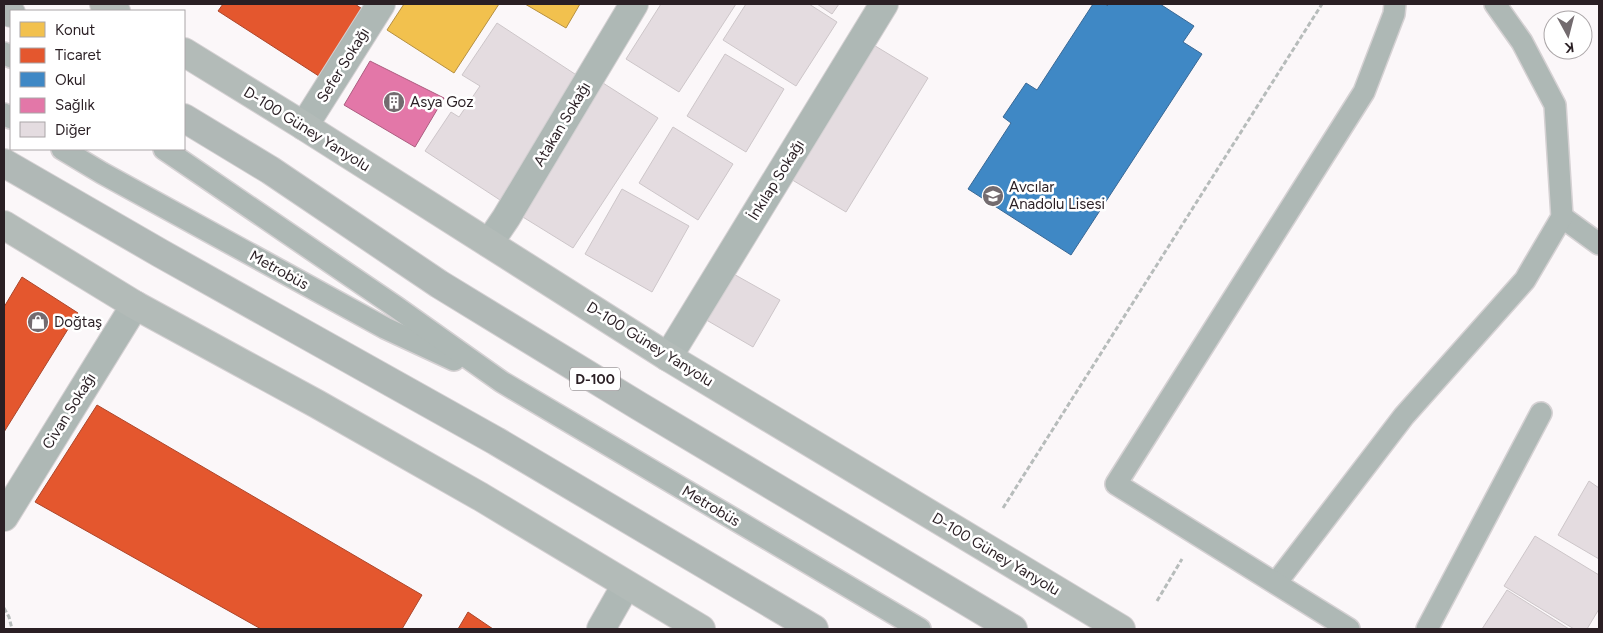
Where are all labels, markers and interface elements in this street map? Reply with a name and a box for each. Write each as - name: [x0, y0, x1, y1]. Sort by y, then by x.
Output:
- legend: [10, 10, 185, 150]
- north arrow: [1543, 10, 1593, 60]
- text: Konut: [55, 21, 95, 39]
- street label: Sefer Sokağı: [313, 24, 373, 106]
- text: K: [1563, 38, 1575, 56]
- text: Ticaret: [55, 46, 102, 64]
- text: Okul: [55, 71, 86, 89]
- street label: Atakan Sokağı: [530, 79, 594, 169]
- street label: D-100 Güney Yanyolu: [240, 83, 374, 175]
- building icon: Asya Goz: [382, 90, 406, 114]
- place label: Asya Goz: [410, 93, 474, 111]
- text: Sağlık: [55, 96, 95, 114]
- text: Diğer: [55, 121, 91, 139]
- street label: İnkılap Sokağı: [744, 136, 808, 224]
- place label: Avcılar Anadolu Lisesi: [1009, 178, 1105, 213]
- school or university icon: Avcılar Anadolu Lisesi: [981, 184, 1005, 208]
- street label: Metrobüs: [246, 246, 312, 294]
- street label: D-100 Güney Yanyolu: [584, 298, 716, 390]
- shop icon: Doğtaş: [26, 310, 50, 334]
- place label: Doğtaş: [54, 313, 102, 331]
- road number: D-100: [570, 368, 620, 390]
- street label: Civan Sokağı: [38, 370, 100, 452]
- street label: Metrobüs: [679, 482, 743, 530]
- street label: D-100 Güney Yanyolu: [929, 509, 1063, 599]

